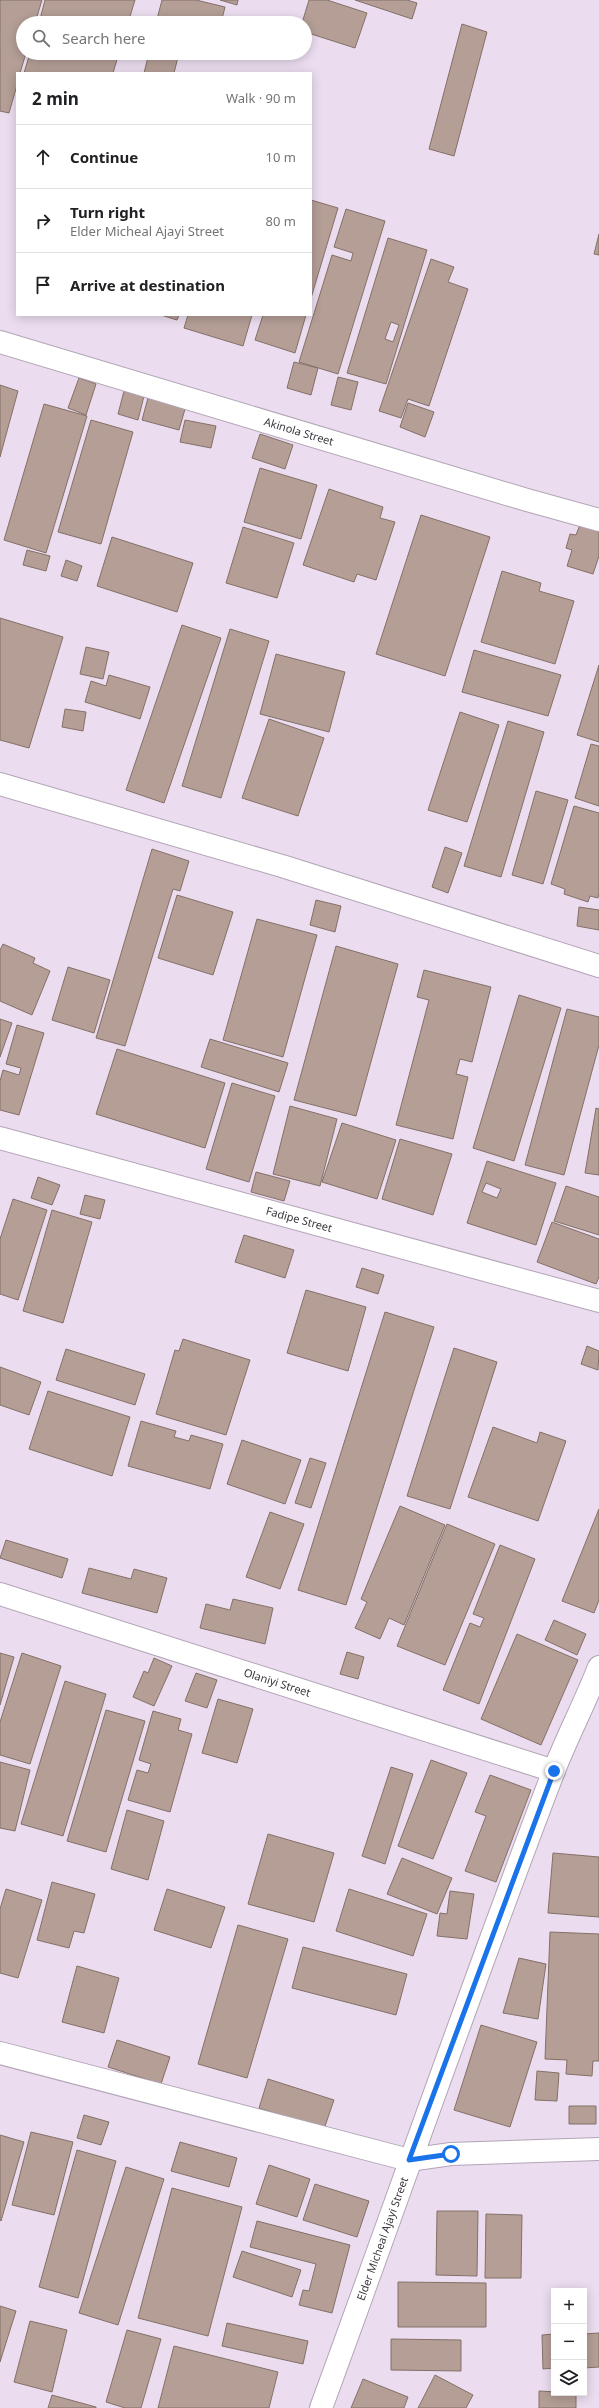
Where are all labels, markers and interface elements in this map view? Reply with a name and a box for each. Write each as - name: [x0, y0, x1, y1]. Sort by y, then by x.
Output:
- search box: [16, 16, 312, 60]
- icon: search: [30, 27, 52, 49]
- text: Search here: [62, 28, 145, 48]
- text: 2 min: [32, 87, 79, 110]
- text: Walk · 90 m: [226, 89, 296, 107]
- icon: ahead: [32, 146, 54, 168]
- text: Continue: [70, 147, 138, 167]
- text: 10 m: [266, 148, 296, 166]
- text: Turn right: [70, 202, 145, 222]
- icon: right: [32, 210, 54, 232]
- text: 80 m: [266, 212, 296, 230]
- text: Elder Micheal Ajayi Street: [70, 222, 224, 240]
- icon: arrive: [32, 274, 54, 296]
- text: Arrive at destination: [70, 275, 225, 295]
- street label: Akinola Street: [262, 414, 336, 449]
- street label: Fadipe Street: [264, 1203, 334, 1235]
- street label: Olaniyi Street: [242, 1664, 313, 1700]
- route end: [545, 1762, 563, 1780]
- route start: [442, 2145, 460, 2163]
- street label: Elder Micheal Ajayi Street: [353, 2175, 411, 2303]
- map controls: [551, 2288, 587, 2396]
- button: +: [551, 2288, 587, 2324]
- button: −: [551, 2324, 587, 2360]
- button: layers: [551, 2360, 587, 2396]

